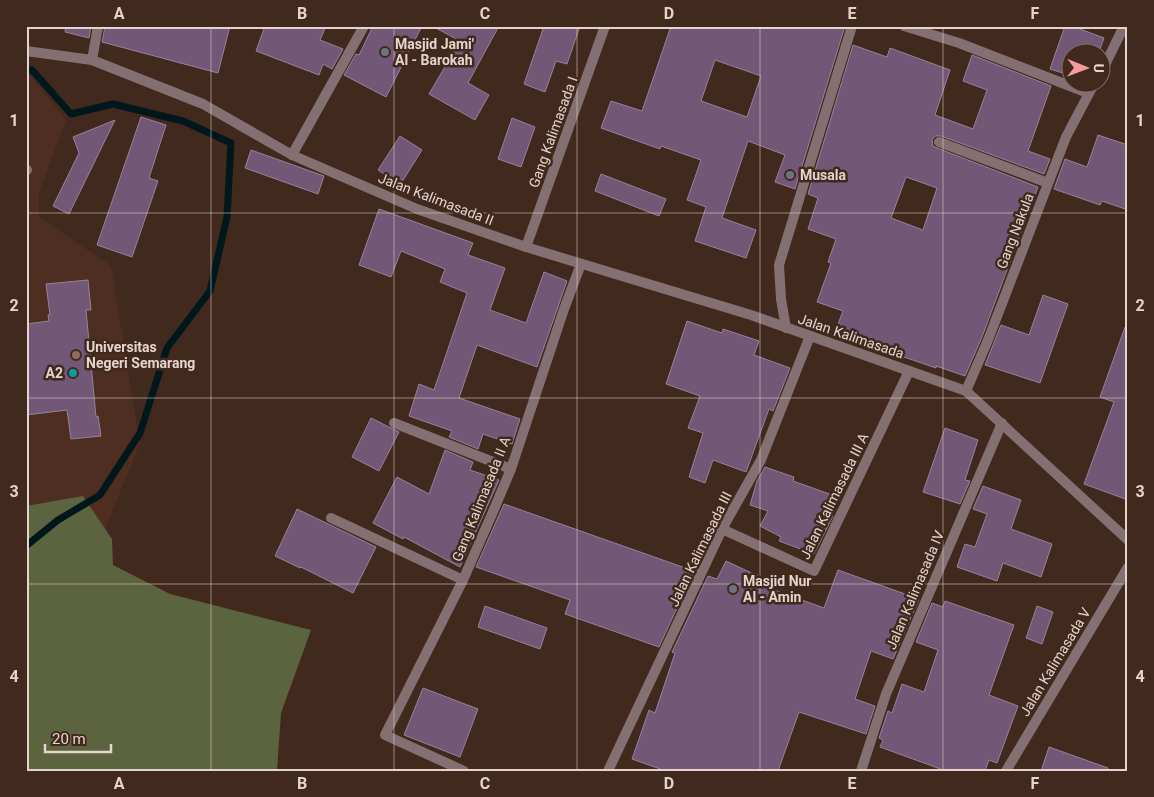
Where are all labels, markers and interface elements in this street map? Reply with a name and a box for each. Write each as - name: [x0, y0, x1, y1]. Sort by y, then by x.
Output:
- text: A: [114, 4, 125, 23]
- text: B: [297, 4, 307, 23]
- text: C: [480, 4, 490, 23]
- text: D: [664, 4, 674, 23]
- text: E: [848, 4, 857, 23]
- text: F: [1031, 4, 1040, 23]
- place label: Masjid Jami' Al - Barokah: [395, 36, 474, 68]
- north arrow: [1062, 42, 1112, 92]
- marker: Masjid Jami' Al - Barokah: [379, 46, 391, 58]
- text: U: [1091, 63, 1107, 73]
- street label: Gang Kalimasada I: [525, 74, 581, 190]
- text: 1: [9, 111, 19, 130]
- text: 1: [1135, 111, 1145, 130]
- place label: Musala: [800, 167, 846, 183]
- marker: Musala: [784, 169, 796, 181]
- street label: Jalan Kalimasada II: [376, 170, 496, 228]
- street label: Gang Nakula: [993, 191, 1037, 271]
- text: 2: [9, 296, 19, 315]
- text: 2: [1135, 296, 1145, 315]
- street label: Jalan Kalimasada: [796, 310, 906, 362]
- place label: Universitas Negeri Semarang: [86, 339, 195, 371]
- marker: Universitas Negeri Semarang: [70, 349, 82, 361]
- place label: A2: [46, 365, 63, 381]
- marker: A2: [67, 367, 79, 379]
- street label: Jalan Kalimasada III A: [796, 430, 872, 562]
- street label: Gang Kalimasada II A: [449, 434, 513, 564]
- text: 3: [9, 482, 19, 501]
- text: 3: [1135, 482, 1145, 501]
- street label: Jalan Kalimasada III: [665, 489, 735, 609]
- street label: Jalan Kalimasada IV: [883, 528, 947, 652]
- place label: Masjid Nur Al - Amin: [743, 573, 812, 605]
- marker: Masjid Nur Al - Amin: [727, 583, 739, 595]
- street label: Jalan Kalimasada V: [1016, 605, 1094, 719]
- text: 4: [9, 667, 19, 686]
- text: 4: [1135, 667, 1145, 686]
- scale bar: [45, 722, 111, 754]
- text: 20 m: [52, 730, 86, 748]
- text: A: [114, 774, 125, 793]
- text: B: [297, 774, 307, 793]
- text: C: [480, 774, 490, 793]
- text: D: [664, 774, 674, 793]
- text: E: [848, 774, 857, 793]
- text: F: [1031, 774, 1040, 793]

